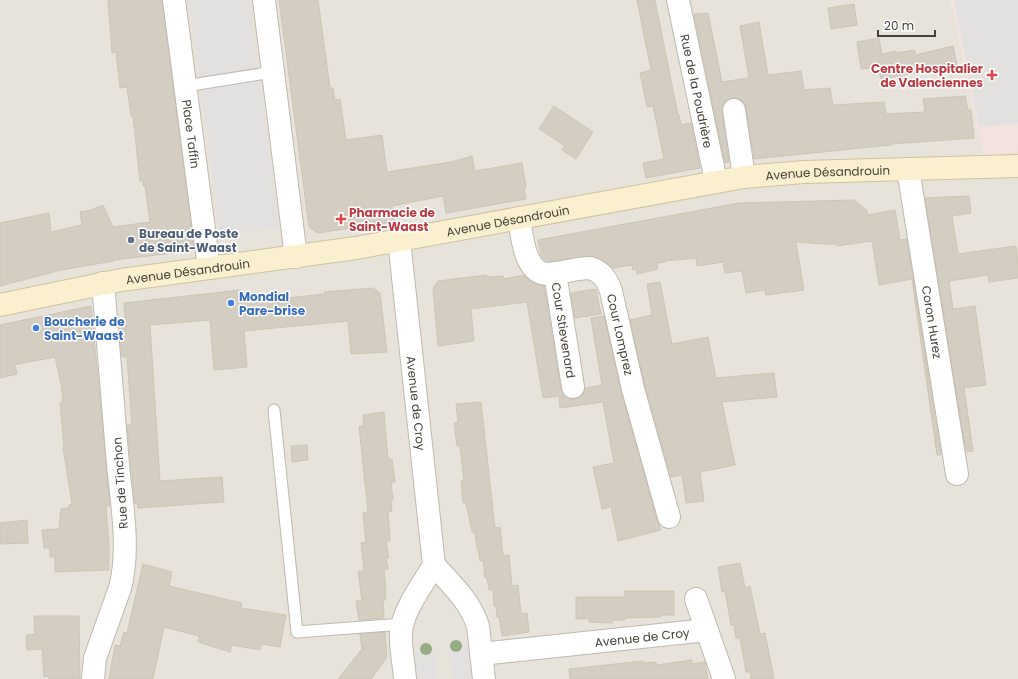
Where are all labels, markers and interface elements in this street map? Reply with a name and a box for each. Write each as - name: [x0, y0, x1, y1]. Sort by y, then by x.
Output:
- scale bar: [878, 12, 935, 38]
- text: 20 m: [884, 17, 914, 34]
- street label: Rue de la Poudrière: [677, 32, 717, 150]
- place label: Centre Hospitalier de Valenciennes: [871, 60, 983, 91]
- marker: Centre Hospitalier de Valenciennes: [986, 69, 998, 81]
- street label: Place Taffin: [179, 98, 204, 169]
- street label: Avenue Désandrouin: [765, 161, 890, 184]
- street label: Avenue Désandrouin: [445, 201, 571, 240]
- place label: Pharmacie de Saint-Waast: [349, 204, 436, 235]
- marker: Pharmacie de Saint-Waast: [336, 214, 346, 224]
- place label: Bureau de Poste de Saint-Waast: [139, 225, 239, 256]
- marker: Bureau de Poste de Saint-Waast: [126, 235, 136, 245]
- street label: Avenue Désandrouin: [125, 254, 251, 288]
- street label: Cour Stievenard: [548, 281, 580, 379]
- street label: Coron Hurez: [918, 284, 947, 360]
- place label: Mondial Pare-brise: [239, 288, 306, 319]
- street label: Cour Lomprez: [603, 292, 638, 377]
- marker: Mondial Pare-brise: [226, 298, 236, 308]
- place label: Boucherie de Saint-Waast: [44, 313, 125, 344]
- marker: Boucherie de Saint-Waast: [31, 323, 41, 333]
- street label: Avenue de Croy: [403, 355, 430, 452]
- street label: Rue de Tinchon: [108, 437, 132, 529]
- street label: Avenue de Croy: [594, 623, 691, 650]

